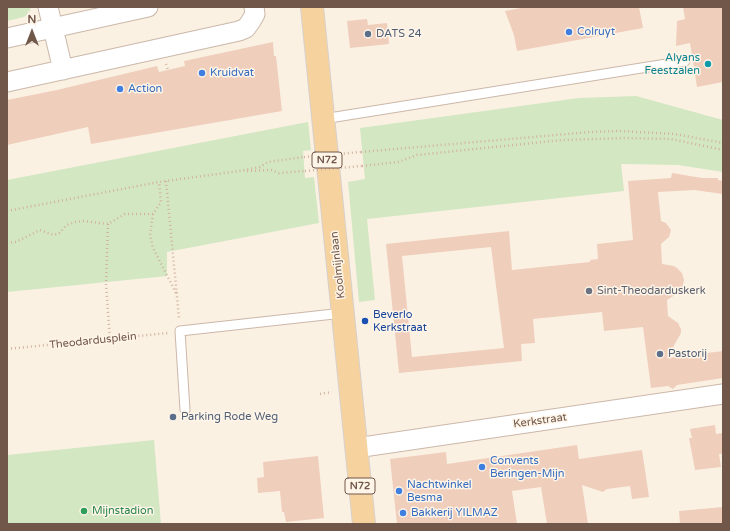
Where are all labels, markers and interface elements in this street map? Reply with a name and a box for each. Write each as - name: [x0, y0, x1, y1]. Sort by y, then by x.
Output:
- north arrow: [12, 12, 52, 52]
- text: N: [28, 13, 36, 26]
- place label: Colruyt: [577, 25, 615, 39]
- place label: DATS 24: [376, 27, 422, 41]
- marker: Colruyt: [564, 27, 574, 37]
- marker: DATS 24: [363, 29, 373, 39]
- place label: Alyans Feestzalen: [645, 51, 700, 77]
- marker: Alyans Feestzalen: [703, 59, 713, 69]
- place label: Kruidvat: [210, 66, 254, 80]
- marker: Kruidvat: [197, 68, 207, 78]
- place label: Action: [128, 82, 162, 96]
- marker: Action: [115, 84, 125, 94]
- road number: N72: [312, 152, 342, 168]
- street label: Koolmijnlaan: [328, 231, 348, 299]
- place label: Sint-Theodarduskerk: [597, 284, 706, 298]
- marker: Sint-Theodarduskerk: [584, 286, 594, 296]
- place label: Beverlo Kerkstraat: [373, 308, 427, 334]
- marker: Beverlo Kerkstraat: [360, 316, 370, 326]
- street label: Theodardusplein: [49, 330, 137, 352]
- place label: Pastorij: [668, 347, 707, 361]
- marker: Pastorij: [655, 349, 665, 359]
- place label: Parking Rode Weg: [181, 410, 278, 424]
- street label: Kerkstraat: [512, 411, 568, 431]
- marker: Parking Rode Weg: [168, 412, 178, 422]
- place label: Convents Beringen-Mijn: [490, 454, 565, 480]
- marker: Convents Beringen-Mijn: [477, 462, 487, 472]
- road number: N72: [345, 478, 375, 494]
- place label: Nachtwinkel Besma: [407, 478, 472, 504]
- marker: Nachtwinkel Besma: [394, 486, 404, 496]
- place label: Mijnstadion: [92, 504, 153, 518]
- marker: Mijnstadion: [79, 506, 89, 516]
- place label: Bakkerij YILMAZ: [411, 506, 498, 520]
- marker: Bakkerij YILMAZ: [398, 508, 408, 518]

